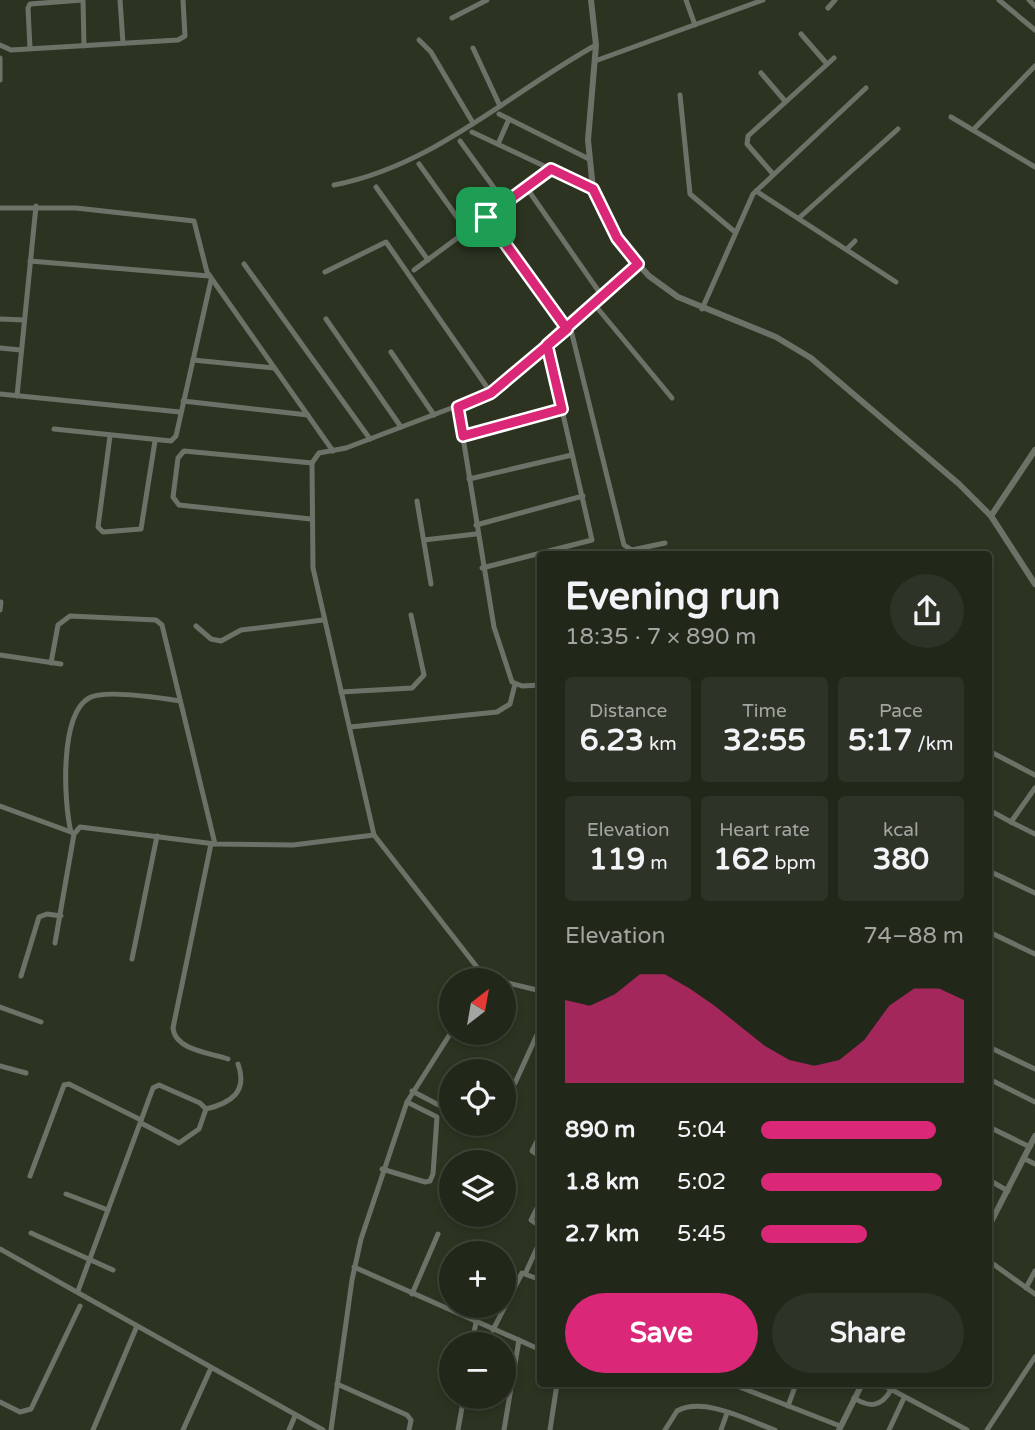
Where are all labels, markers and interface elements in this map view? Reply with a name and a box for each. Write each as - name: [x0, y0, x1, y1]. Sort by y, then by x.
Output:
- pin: [456, 187, 516, 247]
- icon: arrive: [467, 198, 505, 236]
- text: Evening run: [565, 574, 780, 620]
- button: share: [890, 574, 964, 648]
- text: 18:35 · 7 × 890 m: [565, 623, 756, 651]
- text: Distance: [589, 700, 667, 722]
- text: Time: [742, 700, 787, 722]
- text: Pace: [879, 700, 923, 722]
- text: 6.23: [580, 722, 644, 759]
- text: 32:55: [723, 722, 806, 759]
- text: 5:17: [848, 722, 912, 759]
- text: km: [644, 733, 677, 755]
- text: /km: [912, 733, 954, 755]
- text: Elevation: [587, 819, 670, 841]
- text: Heart rate: [719, 819, 810, 841]
- text: kcal: [883, 819, 919, 841]
- text: 119: [589, 841, 645, 878]
- text: 162: [713, 841, 770, 878]
- text: 380: [873, 841, 929, 878]
- text: m: [645, 852, 668, 874]
- text: bpm: [770, 852, 816, 874]
- text: Elevation: [565, 922, 666, 950]
- text: 74–88 m: [863, 922, 964, 950]
- north arrow: [439, 968, 516, 1045]
- map controls: [439, 968, 516, 1409]
- button: locate: [439, 1059, 516, 1136]
- text: 890 m: [565, 1116, 635, 1144]
- text: 5:04: [677, 1116, 726, 1144]
- button: layers: [439, 1150, 516, 1227]
- text: 1.8 km: [565, 1168, 639, 1196]
- text: 5:02: [677, 1168, 726, 1196]
- text: 2.7 km: [565, 1220, 639, 1248]
- text: 5:45: [677, 1220, 726, 1248]
- button: +: [439, 1241, 516, 1318]
- button: Save: [565, 1293, 758, 1373]
- button: Share: [772, 1293, 964, 1373]
- button: −: [439, 1332, 516, 1409]

